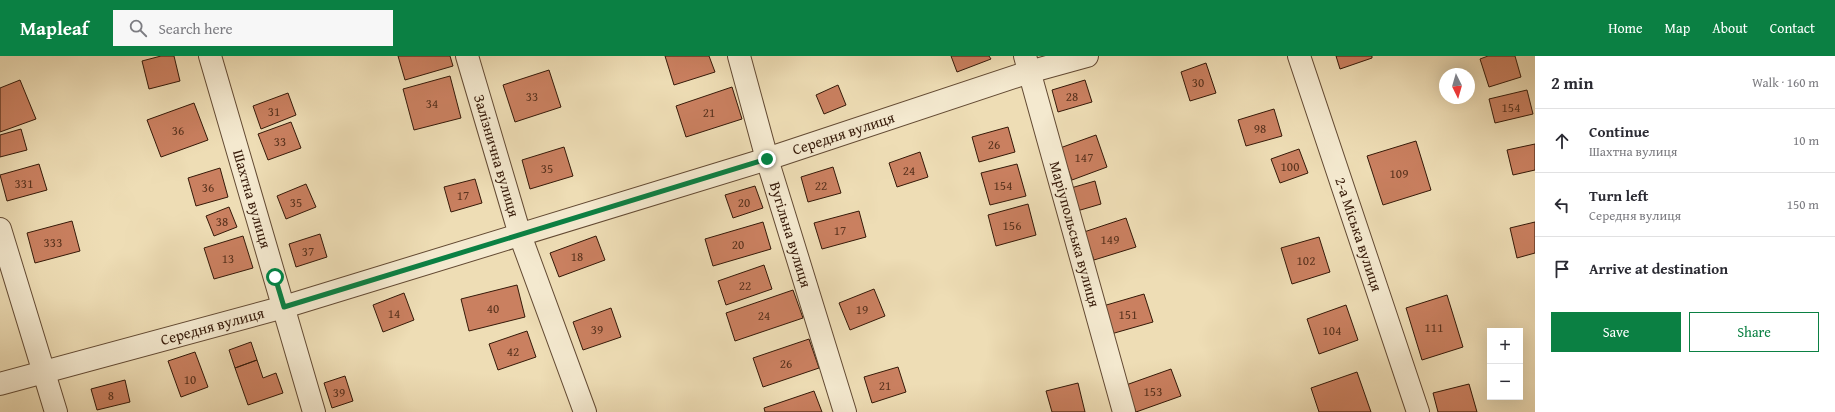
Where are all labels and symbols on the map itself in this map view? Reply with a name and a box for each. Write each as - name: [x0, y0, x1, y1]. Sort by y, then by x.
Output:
- north arrow: [1439, 68, 1475, 104]
- house number: 30: [1192, 73, 1204, 92]
- house number: 33: [526, 87, 538, 106]
- house number: 28: [1066, 87, 1078, 106]
- street label: Залізнична вулиця: [469, 92, 525, 220]
- house number: 34: [426, 94, 438, 113]
- house number: 154: [1502, 98, 1520, 117]
- house number: 31: [268, 102, 280, 121]
- house number: 21: [703, 103, 715, 122]
- street label: Середня вулиця: [790, 106, 898, 160]
- house number: 98: [1254, 119, 1266, 138]
- house number: 36: [172, 121, 184, 140]
- house number: 33: [274, 132, 286, 151]
- house number: 26: [988, 135, 1000, 154]
- street label: Шахтна вулиця: [228, 147, 277, 251]
- house number: 147: [1075, 148, 1093, 167]
- route end: [758, 150, 776, 168]
- house number: 100: [1281, 157, 1299, 176]
- house number: 35: [541, 159, 553, 178]
- street label: Маріупольська вулиця: [1045, 159, 1105, 310]
- house number: 24: [903, 161, 915, 180]
- house number: 109: [1390, 164, 1408, 183]
- house number: 331: [15, 174, 33, 193]
- street label: 2-а Міська вулиця: [1330, 174, 1388, 294]
- house number: 22: [815, 176, 827, 195]
- house number: 154: [994, 176, 1012, 195]
- house number: 36: [202, 178, 214, 197]
- street label: Вугільна вулиця: [765, 179, 817, 290]
- house number: 17: [457, 186, 469, 205]
- house number: 35: [290, 193, 302, 212]
- house number: 20: [738, 193, 750, 212]
- house number: 38: [216, 212, 228, 231]
- house number: 156: [1003, 216, 1021, 235]
- house number: 17: [834, 221, 846, 240]
- house number: 149: [1101, 230, 1119, 249]
- house number: 333: [44, 233, 62, 252]
- house number: 20: [732, 235, 744, 254]
- house number: 37: [302, 242, 314, 261]
- house number: 18: [571, 247, 583, 266]
- house number: 13: [222, 249, 234, 268]
- house number: 102: [1297, 251, 1315, 270]
- route start: [266, 268, 284, 286]
- house number: 22: [739, 276, 751, 295]
- house number: 40: [487, 299, 499, 318]
- house number: 19: [856, 300, 868, 319]
- street label: Середня вулиця: [158, 302, 267, 350]
- house number: 14: [388, 304, 400, 323]
- house number: 151: [1119, 305, 1137, 324]
- house number: 24: [758, 306, 770, 325]
- house number: 111: [1425, 318, 1443, 337]
- house number: 39: [591, 320, 603, 339]
- house number: 104: [1323, 321, 1341, 340]
- house number: 42: [507, 342, 519, 361]
- house number: 26: [780, 354, 792, 373]
- house number: 10: [184, 370, 196, 389]
- house number: 21: [879, 376, 891, 395]
- house number: 153: [1144, 382, 1162, 401]
- house number: 39: [333, 383, 345, 402]
- house number: 8: [108, 386, 114, 405]

